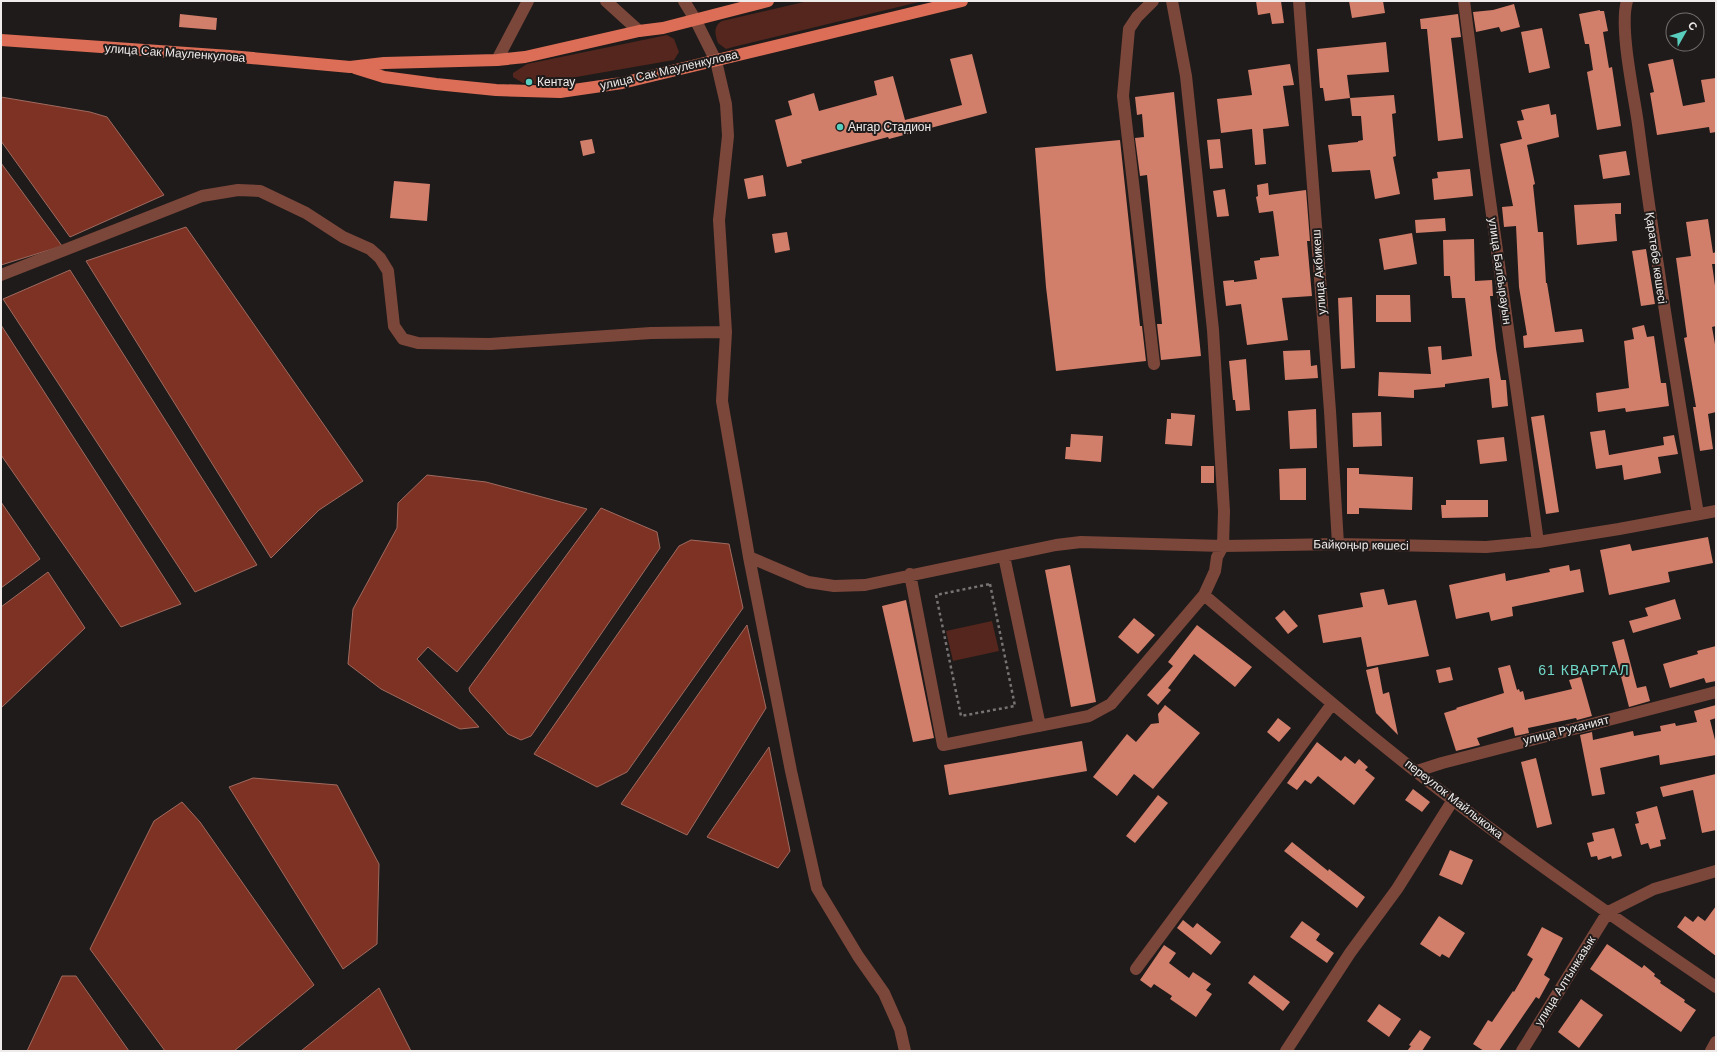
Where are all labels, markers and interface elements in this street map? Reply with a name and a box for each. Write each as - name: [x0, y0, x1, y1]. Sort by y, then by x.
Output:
- north arrow: [1665, 12, 1705, 52]
- text: С: [1686, 19, 1700, 33]
- street label: улица Сак Мауленкулова: [104, 41, 246, 65]
- street label: улица Сак Мауленкулова: [599, 47, 740, 93]
- place label: Кентау: [537, 75, 575, 89]
- marker: Кентау: [524, 77, 534, 87]
- place label: Ангар Стадион: [848, 120, 931, 134]
- marker: Ангар Стадион: [835, 122, 845, 132]
- street label: Қаратөбе көшесі: [1643, 211, 1669, 305]
- street label: улица Балбырауын: [1486, 217, 1514, 325]
- street label: улица Акбикеш: [1309, 229, 1329, 315]
- street label: Байқоңыр көшесі: [1313, 537, 1409, 553]
- district label: 61 КВАРТАЛ: [1538, 662, 1630, 678]
- street label: улица Руханият: [1522, 712, 1611, 747]
- street label: переулок Майлыкожа: [1402, 756, 1506, 842]
- street label: улица Алтынказык: [1532, 933, 1599, 1029]

